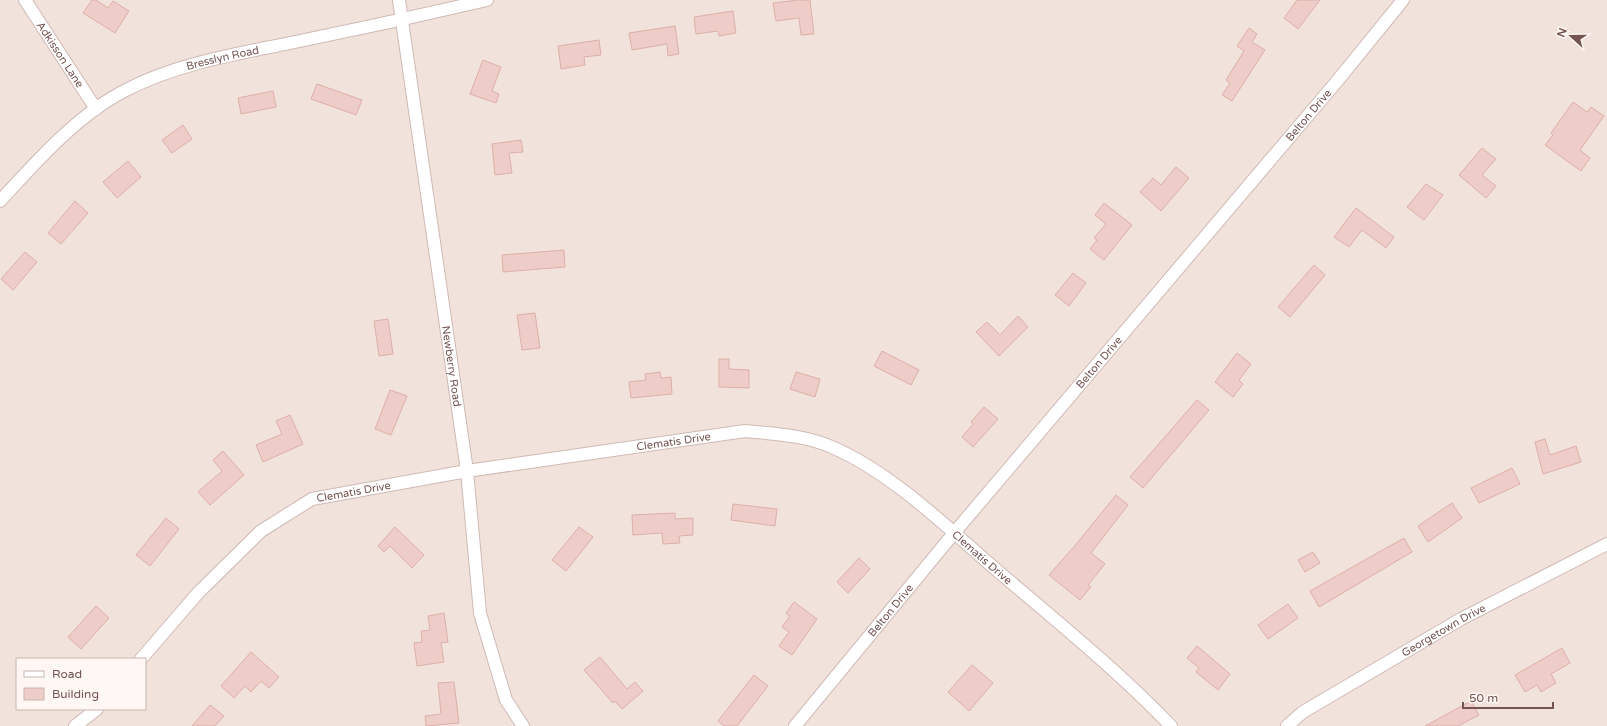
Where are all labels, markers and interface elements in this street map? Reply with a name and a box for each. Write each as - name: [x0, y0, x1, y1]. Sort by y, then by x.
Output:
- north arrow: [1551, 16, 1591, 56]
- street label: Adkisson Lane: [34, 19, 87, 90]
- text: N: [1554, 26, 1570, 39]
- street label: Bresslyn Road: [185, 43, 260, 73]
- street label: Belton Drive: [1283, 86, 1334, 144]
- street label: Newberry Road: [440, 325, 464, 408]
- street label: Belton Drive: [1073, 334, 1124, 391]
- street label: Clematis Drive: [635, 430, 712, 453]
- street label: Clematis Drive: [315, 478, 392, 505]
- street label: Clematis Drive: [950, 528, 1015, 587]
- street label: Belton Drive: [865, 581, 916, 639]
- street label: Georgetown Drive: [1399, 601, 1488, 659]
- legend: [16, 658, 146, 710]
- text: Road: [52, 667, 82, 681]
- scale bar: [1463, 684, 1553, 710]
- text: Building: [52, 687, 99, 701]
- text: 50 m: [1469, 691, 1498, 705]

